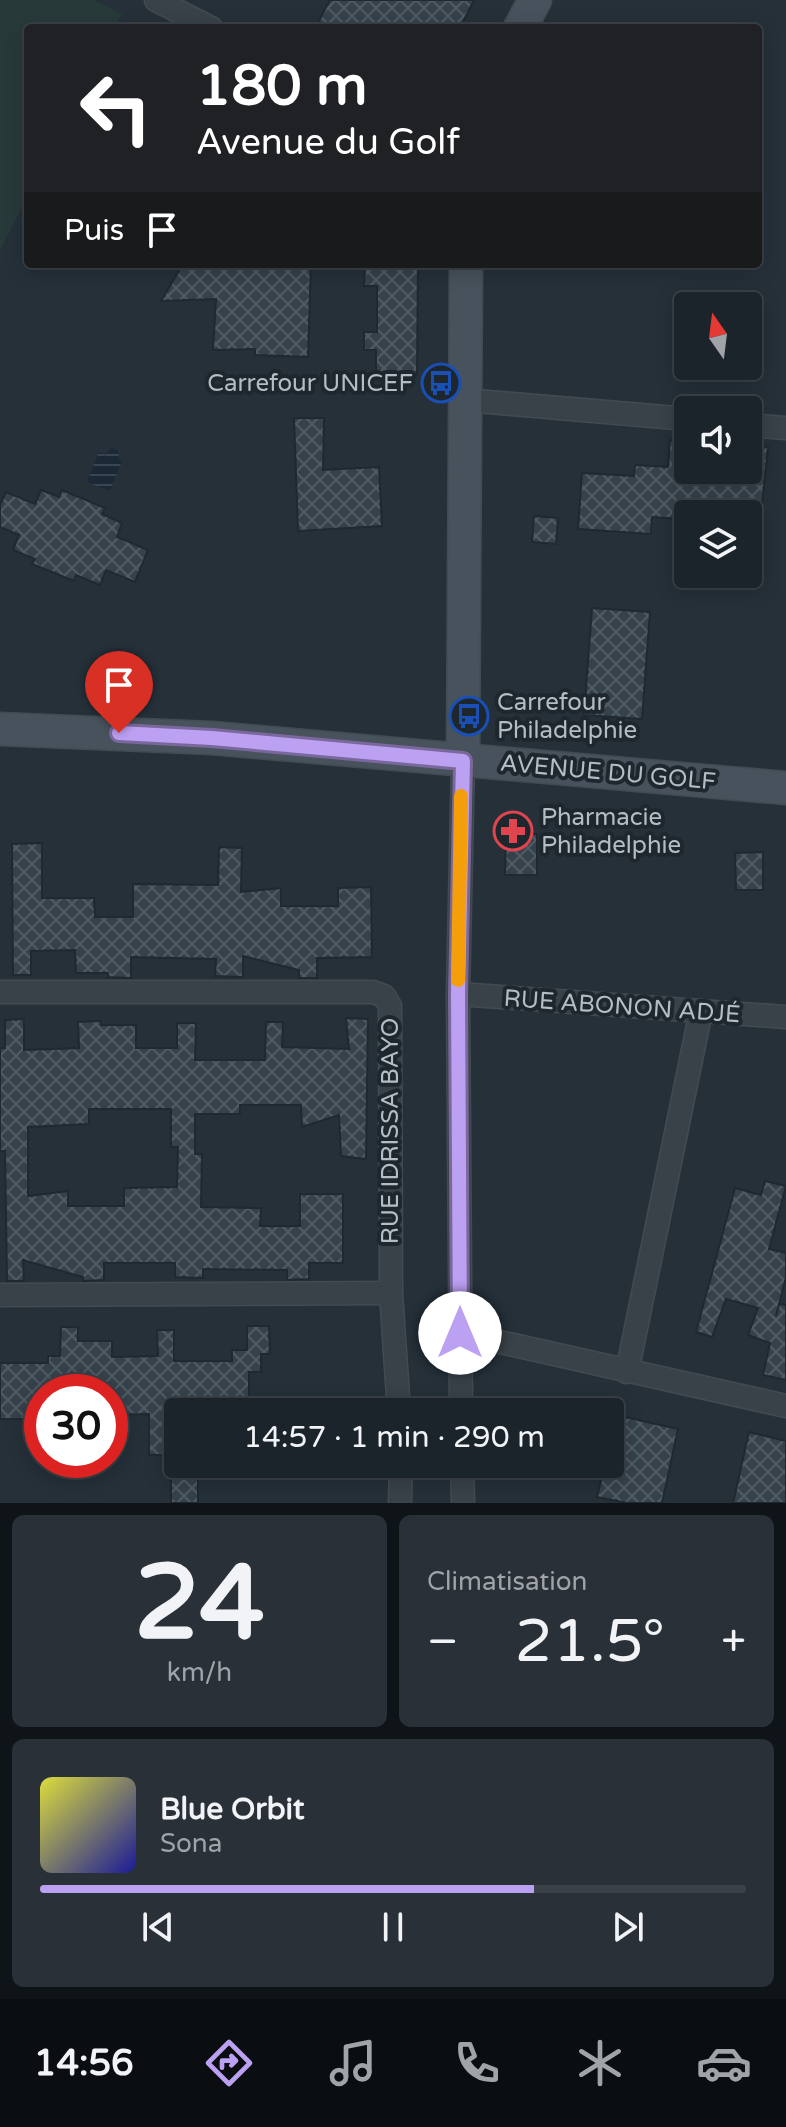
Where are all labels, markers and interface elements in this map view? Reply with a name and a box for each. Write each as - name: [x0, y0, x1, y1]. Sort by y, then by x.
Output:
- text: 180 m: [196, 53, 367, 120]
- icon: left: [64, 56, 168, 160]
- text: Avenue du Golf: [196, 121, 460, 164]
- icon: arrive: [140, 208, 184, 252]
- text: Puis: [64, 212, 124, 249]
- north arrow: [674, 292, 762, 380]
- map controls: [674, 292, 762, 588]
- bus stop icon: Carrefour UNICEF: [420, 362, 462, 404]
- place label: Carrefour UNICEF: [207, 369, 413, 398]
- button: sound: [674, 396, 762, 484]
- button: layers: [674, 500, 762, 588]
- pin: [85, 651, 153, 733]
- icon: arrive: [97, 663, 141, 707]
- place label: Carrefour Philadelphie: [497, 688, 637, 745]
- bus stop icon: Carrefour Philadelphie: [448, 695, 490, 737]
- street label: AVENUE DU GOLF: [499, 749, 717, 796]
- place label: Pharmacie Philadelphie: [541, 803, 681, 860]
- pharmacy icon: Pharmacie Philadelphie: [492, 810, 534, 852]
- street label: RUE ABONON ADJÉ: [503, 983, 741, 1029]
- street label: RUE IDRISSA BAYO: [376, 1018, 405, 1244]
- position arrow: [418, 1291, 502, 1375]
- speed limit sign: 30: [24, 1374, 128, 1478]
- text: 14:57 · 1 min · 290 m: [243, 1419, 545, 1456]
- text: 24: [134, 1542, 265, 1667]
- text: Climatisation: [427, 1566, 587, 1597]
- text: 21.5°: [515, 1606, 665, 1678]
- text: −: [427, 1616, 458, 1669]
- text: +: [721, 1616, 746, 1669]
- text: km/h: [167, 1657, 232, 1688]
- text: Blue Orbit: [160, 1791, 305, 1828]
- text: Sona: [160, 1828, 222, 1859]
- icon: previous: [136, 1905, 180, 1949]
- icon: pause: [371, 1905, 415, 1949]
- icon: next: [606, 1905, 650, 1949]
- icon: directions: [201, 2035, 257, 2091]
- icon: music: [325, 2035, 381, 2091]
- icon: phone: [449, 2035, 505, 2091]
- icon: climate: [572, 2035, 628, 2091]
- icon: car: [696, 2035, 752, 2091]
- text: 14:56: [34, 2042, 134, 2085]

